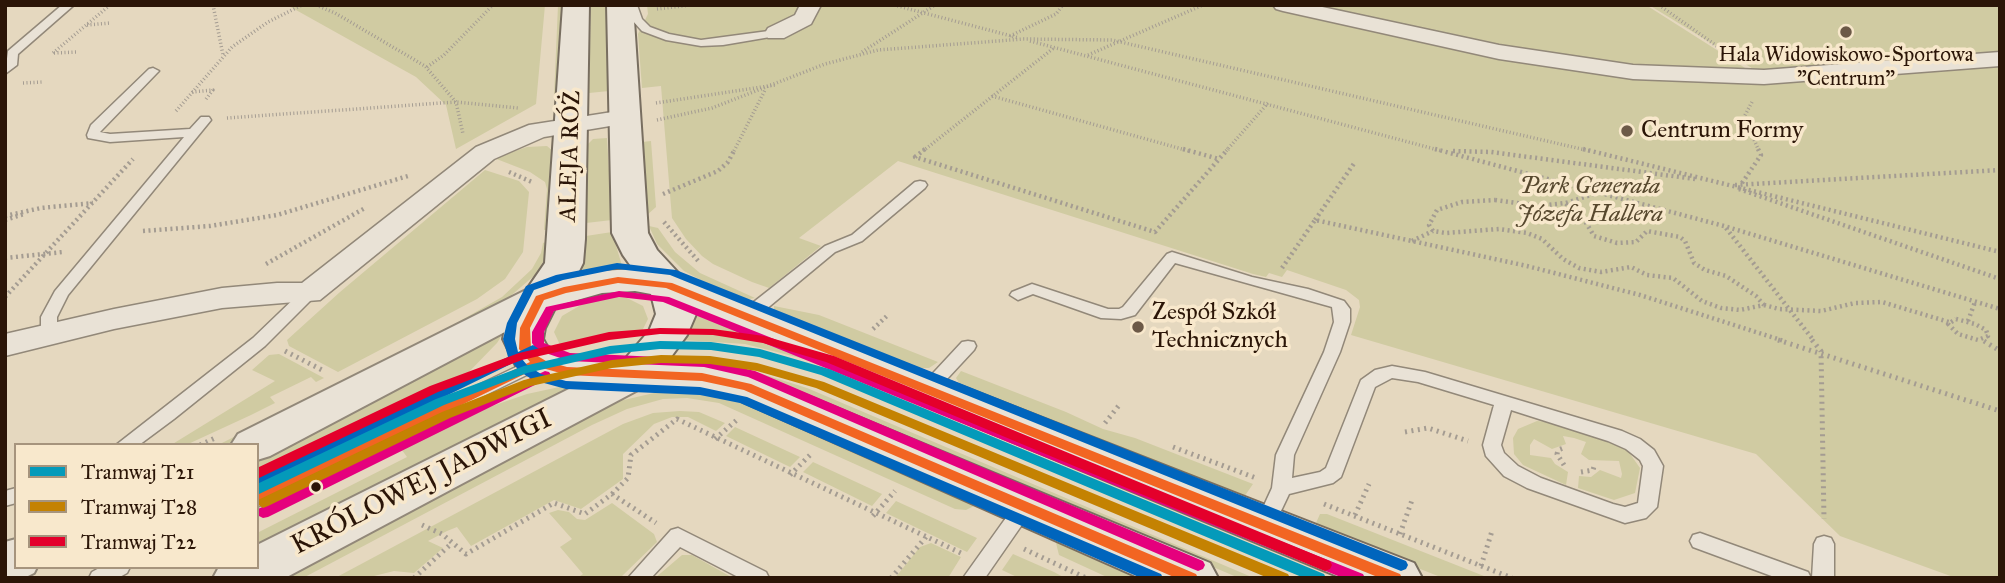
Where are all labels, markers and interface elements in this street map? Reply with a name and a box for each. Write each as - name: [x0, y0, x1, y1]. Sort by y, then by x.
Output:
- marker: Hala Widowiskowo-Sportowa "Centrum": [1838, 24, 1854, 40]
- place label: Hala Widowiskowo-Sportowa "Centrum": [1718, 43, 1974, 93]
- street label: ALEJA RÓŻ: [554, 90, 588, 222]
- place label: Centrum Formy: [1641, 117, 1803, 145]
- marker: Centrum Formy: [1619, 123, 1635, 139]
- park label: Park Generała Józefa Hallera: [1517, 173, 1663, 229]
- place label: Zespół Szkół Technicznych: [1152, 299, 1288, 355]
- marker: Zespół Szkół Technicznych: [1130, 319, 1146, 335]
- street label: KRÓLOWEJ JADWIGI: [286, 403, 558, 563]
- legend: [14, 443, 259, 569]
- text: Tramwaj T21: [81, 459, 194, 485]
- unlabelled marker: [309, 480, 323, 494]
- text: Tramwaj T28: [81, 494, 197, 520]
- text: Tramwaj T22: [81, 529, 196, 555]

